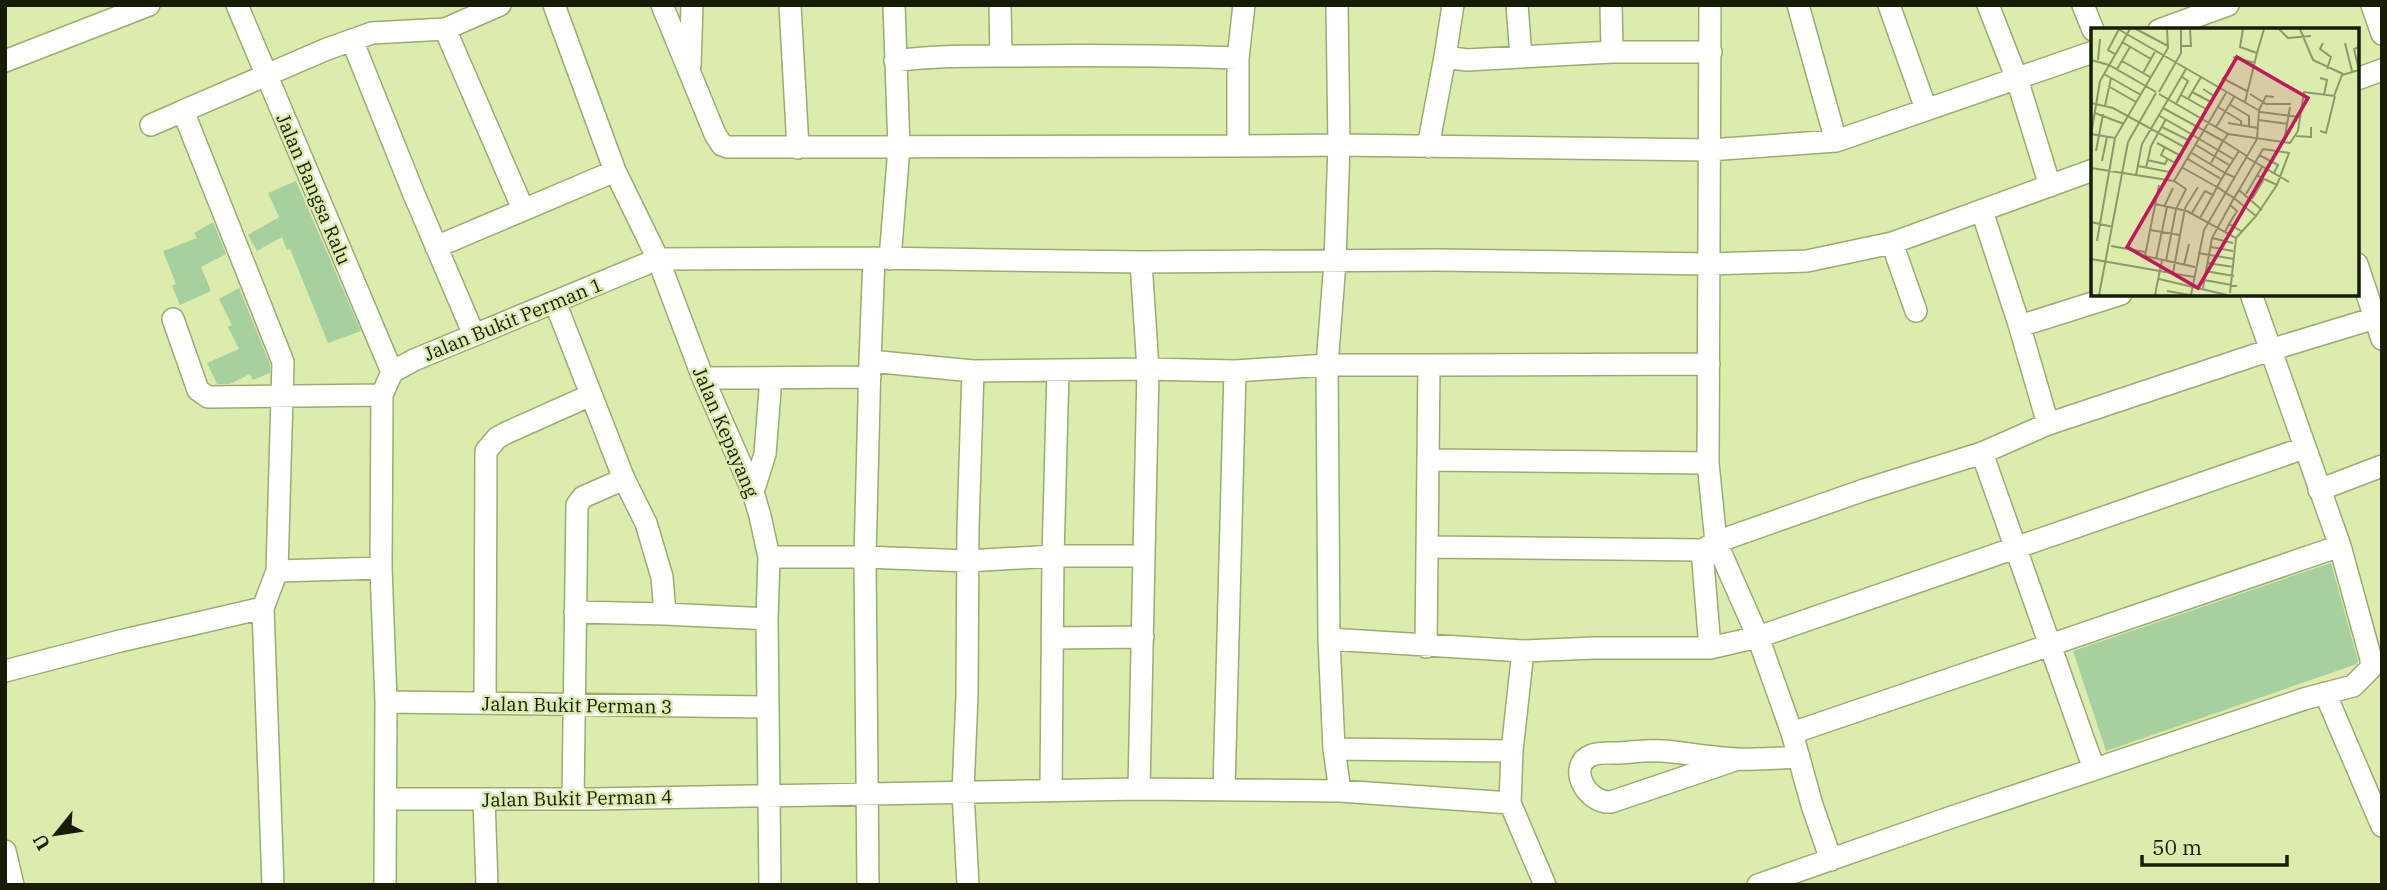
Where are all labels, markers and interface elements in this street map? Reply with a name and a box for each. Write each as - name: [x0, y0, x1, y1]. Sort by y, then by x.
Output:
- inset map: [2091, 28, 2359, 296]
- street label: Jalan Bangsa Ralu: [271, 110, 357, 268]
- street label: Jalan Bukit Perman 1: [420, 272, 606, 366]
- street label: Jalan Kepayang: [688, 363, 765, 502]
- street label: Jalan Bukit Perman 3: [482, 691, 672, 719]
- street label: Jalan Bukit Perman 4: [482, 784, 672, 812]
- north arrow: [21, 799, 91, 869]
- scale bar: [2142, 824, 2287, 868]
- text: U: [27, 830, 55, 855]
- text: 50 m: [2152, 833, 2202, 861]

